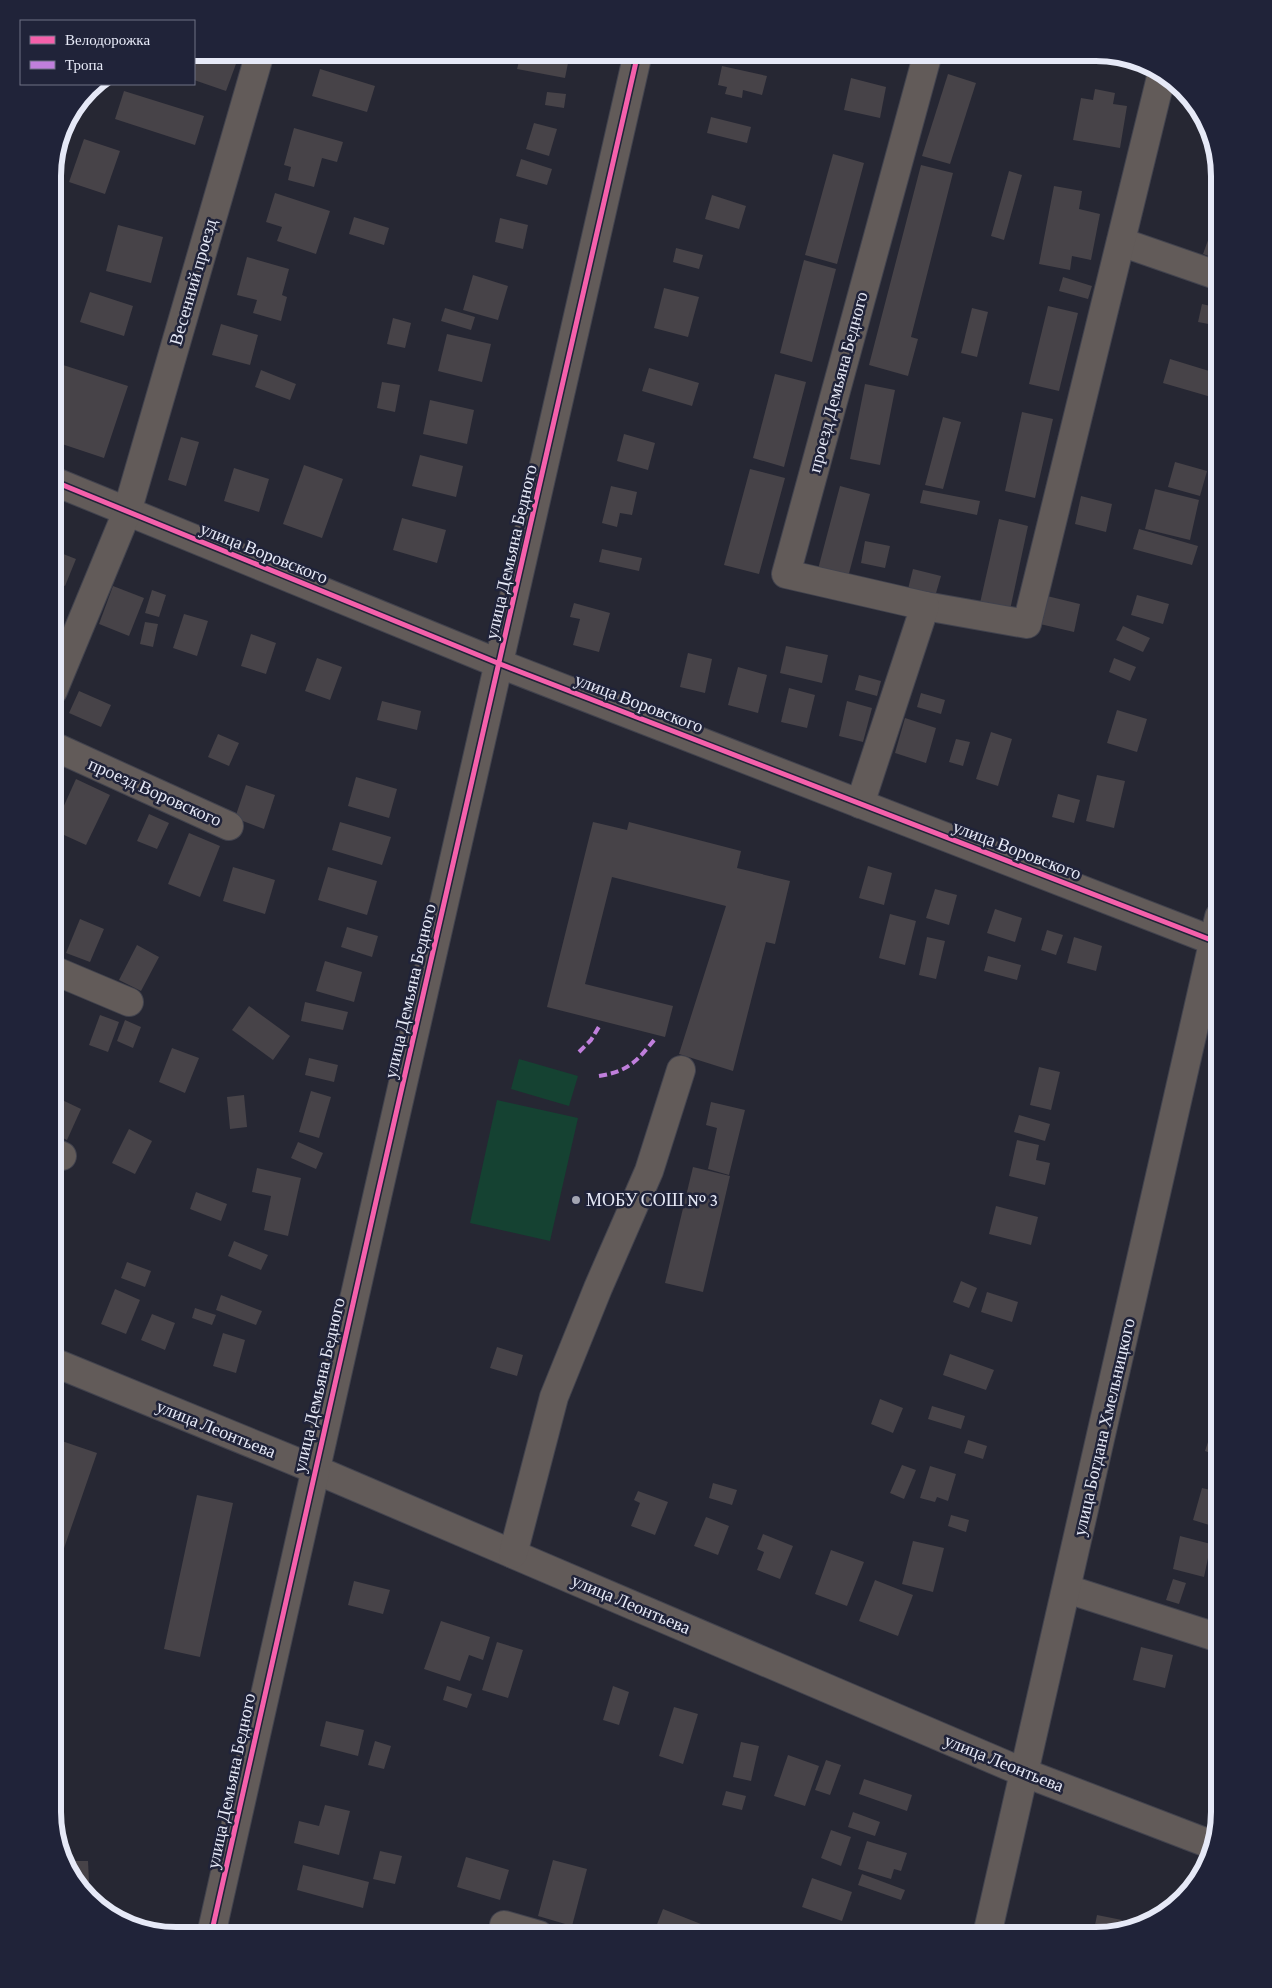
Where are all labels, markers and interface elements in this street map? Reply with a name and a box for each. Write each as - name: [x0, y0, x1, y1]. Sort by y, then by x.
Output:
- legend: [20, 20, 195, 85]
- text: Велодорожка: [65, 32, 150, 48]
- text: Тропа: [65, 57, 104, 73]
- street label: Весенний проезд: [165, 216, 221, 348]
- street label: проезд Демьяна Бедного: [804, 289, 872, 475]
- street label: улица Демьяна Бедного: [481, 463, 541, 641]
- street label: улица Воровского: [197, 518, 331, 588]
- street label: улица Воровского: [572, 669, 706, 737]
- street label: проезд Воровского: [85, 754, 225, 830]
- street label: улица Воровского: [950, 816, 1084, 884]
- street label: улица Демьяна Бедного: [380, 902, 440, 1080]
- place label: МОБУ СОШ № 3: [586, 1190, 718, 1210]
- marker: МОБУ СОШ № 3: [570, 1194, 582, 1206]
- street label: улица Демьяна Бедного: [289, 1296, 349, 1474]
- street label: улица Богдана Хмельницкого: [1069, 1316, 1139, 1538]
- street label: улица Леонтьева: [153, 1396, 279, 1462]
- street label: улица Леонтьева: [569, 1570, 693, 1638]
- street label: улица Демьяна Бедного: [203, 1691, 259, 1871]
- street label: улица Леонтьева: [941, 1730, 1067, 1796]

